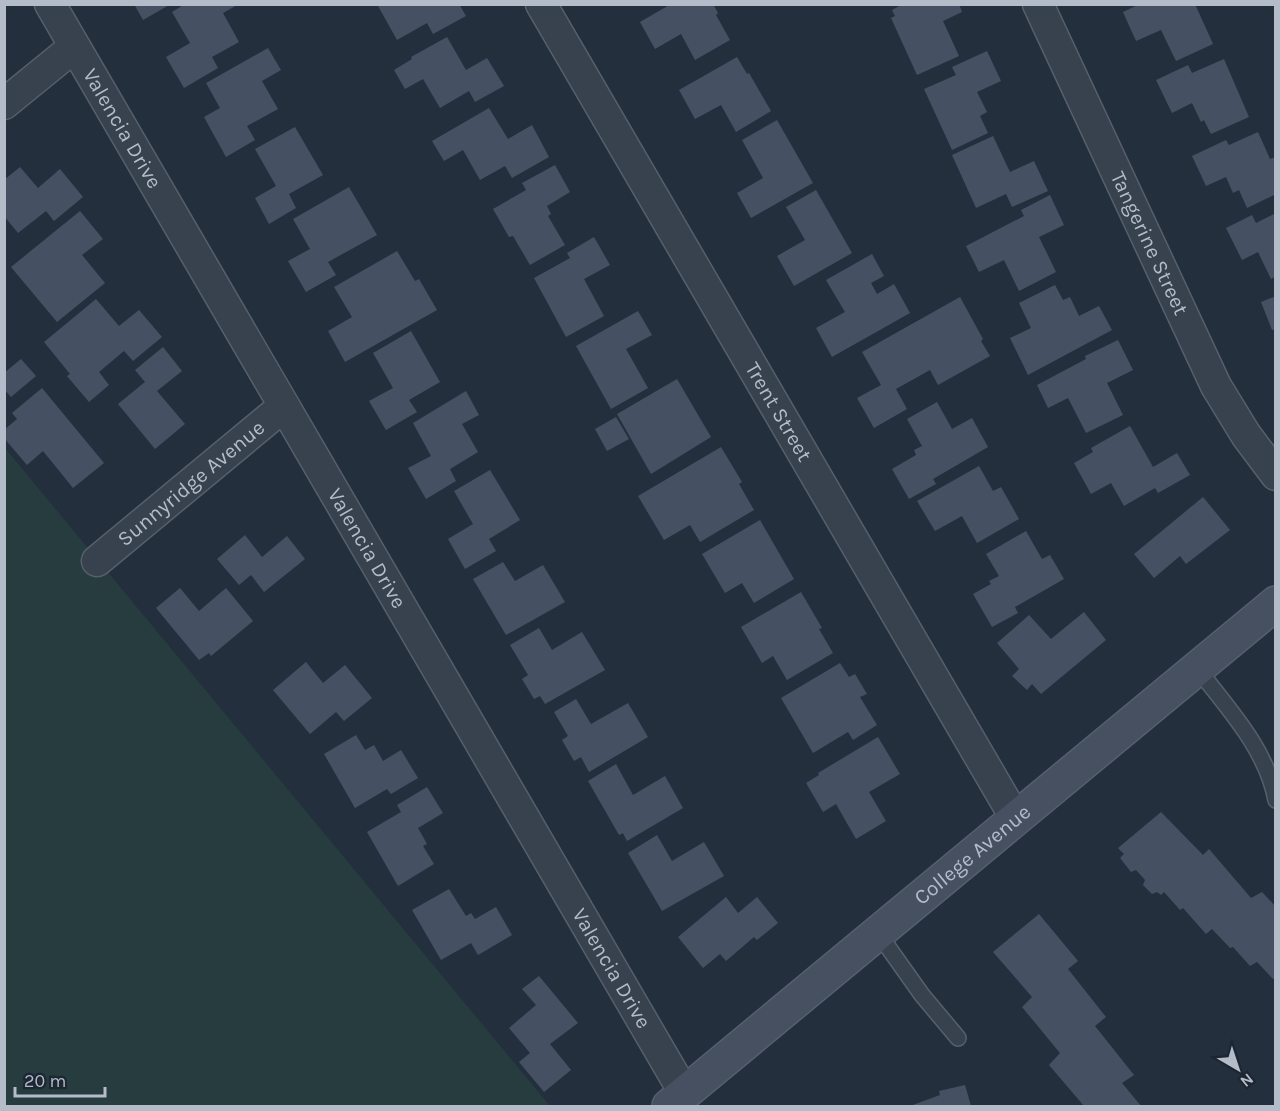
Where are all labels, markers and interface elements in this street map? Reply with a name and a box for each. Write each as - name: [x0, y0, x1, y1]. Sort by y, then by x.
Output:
- street label: Valencia Drive: [78, 64, 167, 193]
- street label: Tangerine Street: [1106, 168, 1193, 319]
- street label: Trent Street: [740, 358, 817, 466]
- street label: Sunnyridge Avenue: [113, 415, 269, 551]
- street label: Valencia Drive: [323, 484, 411, 613]
- street label: College Avenue: [909, 799, 1035, 910]
- street label: Valencia Drive: [567, 904, 656, 1033]
- north arrow: [1208, 1039, 1268, 1099]
- scale bar: [15, 1060, 105, 1098]
- text: N: [1237, 1069, 1258, 1091]
- text: 20 m: [24, 1070, 66, 1092]

